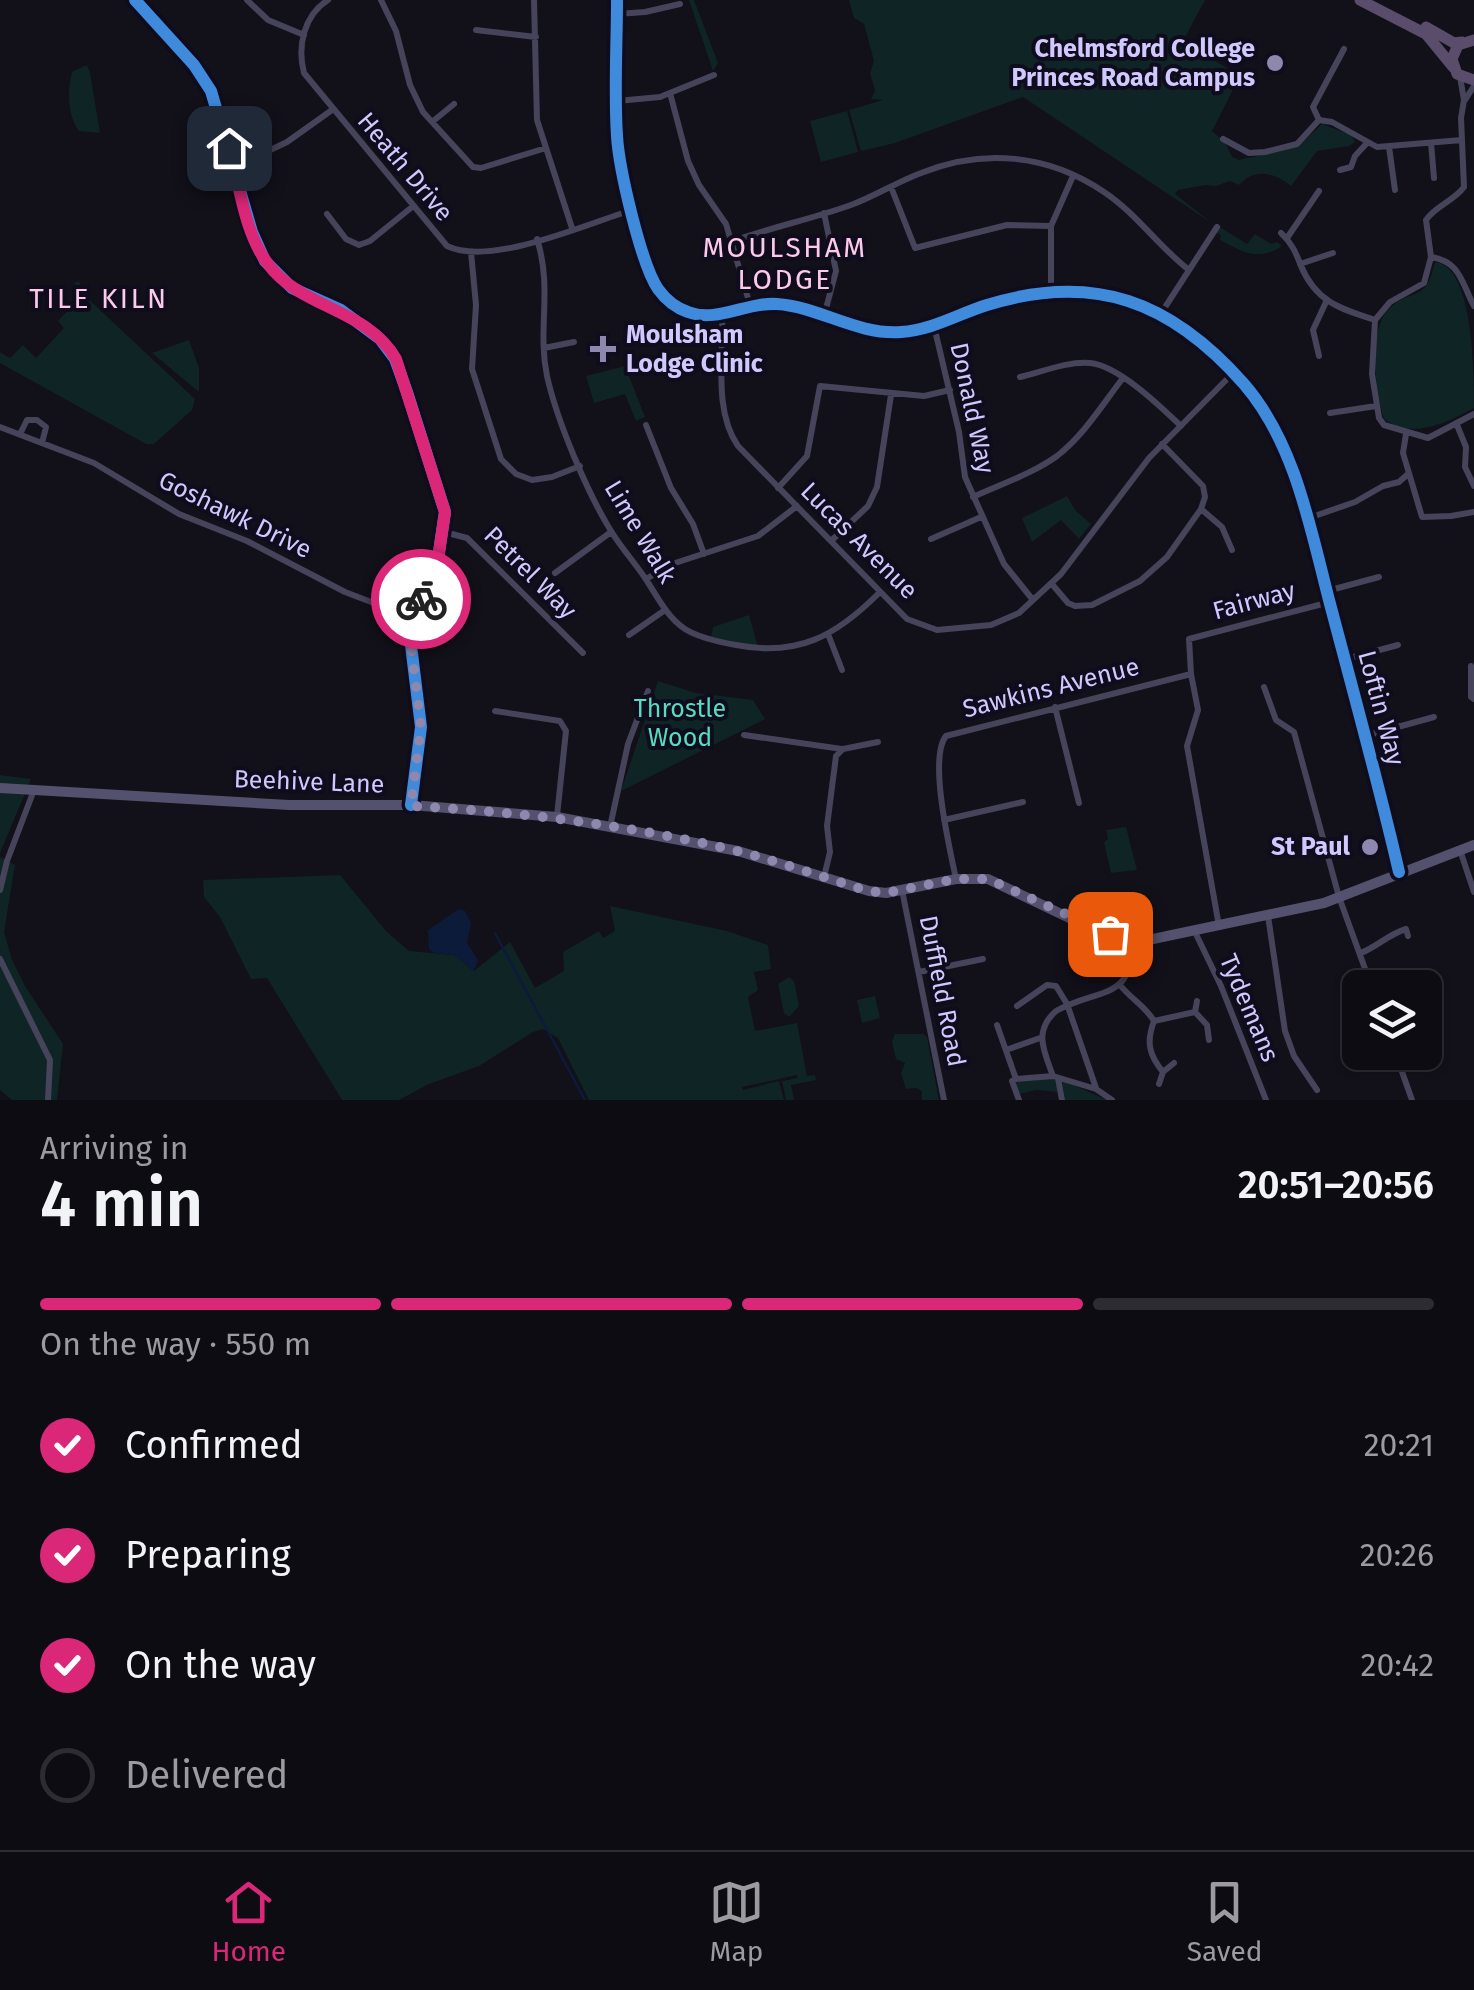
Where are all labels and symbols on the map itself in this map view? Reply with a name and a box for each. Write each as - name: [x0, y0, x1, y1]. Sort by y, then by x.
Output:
- place label: Chelmsford College Princes Road Campus: [1011, 34, 1255, 93]
- marker: Chelmsford College Princes Road Campus: [1264, 52, 1286, 74]
- pin: [187, 106, 272, 191]
- street label: Heath Drive: [351, 106, 459, 228]
- district label: MOULSHAM LODGE: [702, 231, 868, 296]
- district label: TILE KILN: [29, 282, 169, 315]
- place label: Moulsham Lodge Clinic: [626, 320, 763, 379]
- marker: Moulsham Lodge Clinic: [590, 336, 616, 362]
- street label: Donald Way: [944, 340, 1001, 477]
- street label: Goshawk Drive: [154, 465, 316, 565]
- street label: Lime Walk: [598, 475, 682, 589]
- street label: Lucas Avenue: [794, 476, 924, 606]
- street label: Petrel Way: [478, 521, 583, 626]
- courier: [371, 549, 471, 649]
- street label: Fairway: [1209, 575, 1299, 626]
- street label: Loftin Way: [1351, 647, 1411, 769]
- street label: Sawkins Avenue: [960, 652, 1142, 724]
- park label: Throstle Wood: [634, 694, 726, 753]
- street label: Beehive Lane: [233, 764, 385, 800]
- place label: St Paul: [1271, 832, 1351, 862]
- marker: St Paul: [1359, 836, 1381, 858]
- pin: [1068, 892, 1153, 977]
- street label: Duffield Road: [913, 913, 971, 1069]
- street label: Tydemans: [1213, 950, 1285, 1066]

